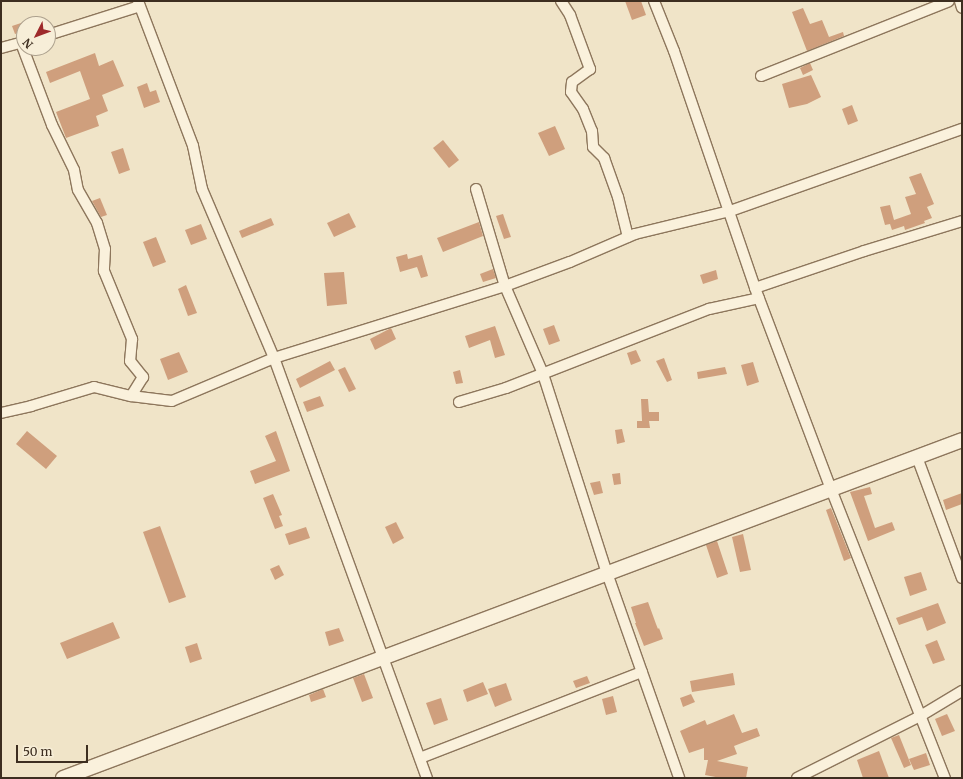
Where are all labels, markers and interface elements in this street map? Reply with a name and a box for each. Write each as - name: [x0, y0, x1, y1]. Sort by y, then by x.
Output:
- north arrow: [16, 16, 56, 56]
- text: N: [20, 35, 36, 51]
- scale bar: [18, 737, 90, 763]
- text: 50 m: [23, 744, 52, 759]

